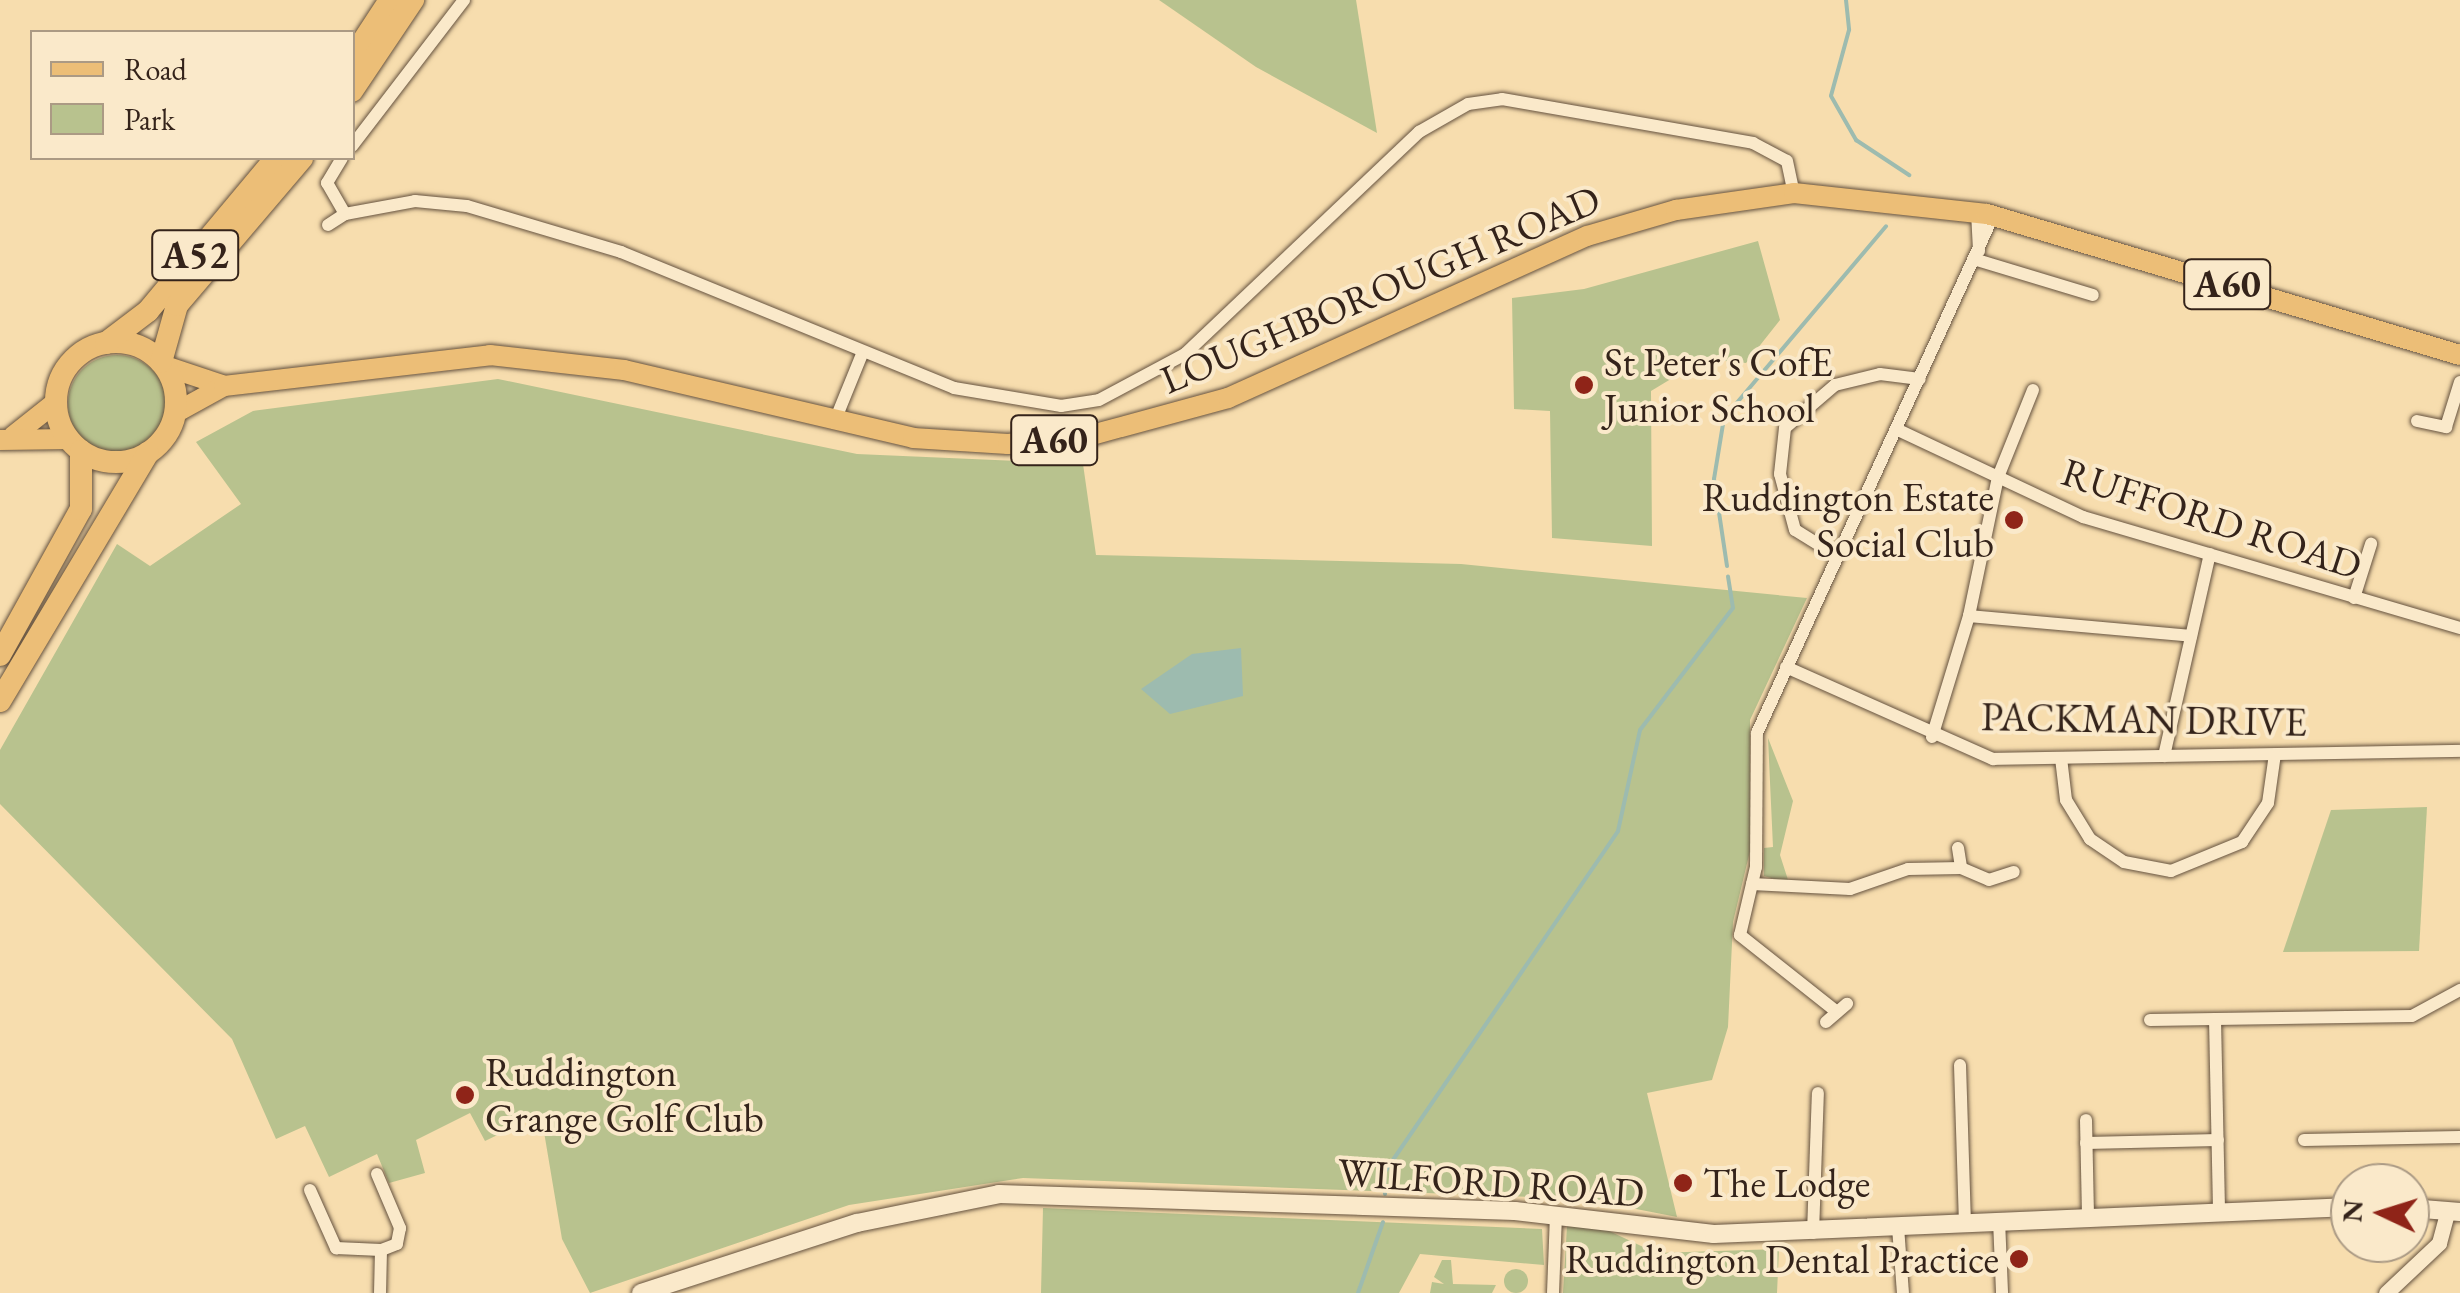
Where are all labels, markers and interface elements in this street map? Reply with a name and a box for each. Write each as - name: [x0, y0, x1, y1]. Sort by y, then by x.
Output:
- legend: [30, 30, 355, 160]
- text: Road: [124, 50, 187, 89]
- text: Park: [124, 100, 175, 139]
- street label: LOUGHBOROUGH ROAD: [1153, 175, 1607, 403]
- road number: A52: [150, 222, 240, 288]
- road number: A60: [2182, 251, 2272, 317]
- place label: St Peter's CofE Junior School: [1604, 338, 1833, 432]
- marker: St Peter's CofE Junior School: [1573, 374, 1595, 396]
- road number: A60: [1009, 407, 1099, 473]
- street label: RUFFORD ROAD: [2056, 447, 2368, 589]
- place label: Ruddington Estate Social Club: [1702, 473, 1994, 567]
- marker: Ruddington Estate Social Club: [2003, 509, 2025, 531]
- street label: PACKMAN DRIVE: [1981, 692, 2307, 746]
- place label: Ruddington Grange Golf Club: [485, 1048, 764, 1142]
- marker: Ruddington Grange Golf Club: [454, 1084, 476, 1106]
- street label: WILFORD ROAD: [1336, 1147, 1646, 1217]
- place label: The Lodge: [1703, 1159, 1870, 1207]
- north arrow: [2330, 1163, 2430, 1263]
- marker: The Lodge: [1672, 1172, 1694, 1194]
- text: N: [2333, 1198, 2371, 1224]
- place label: Ruddington Dental Practice: [1565, 1235, 1999, 1283]
- marker: Ruddington Dental Practice: [2008, 1248, 2030, 1270]

